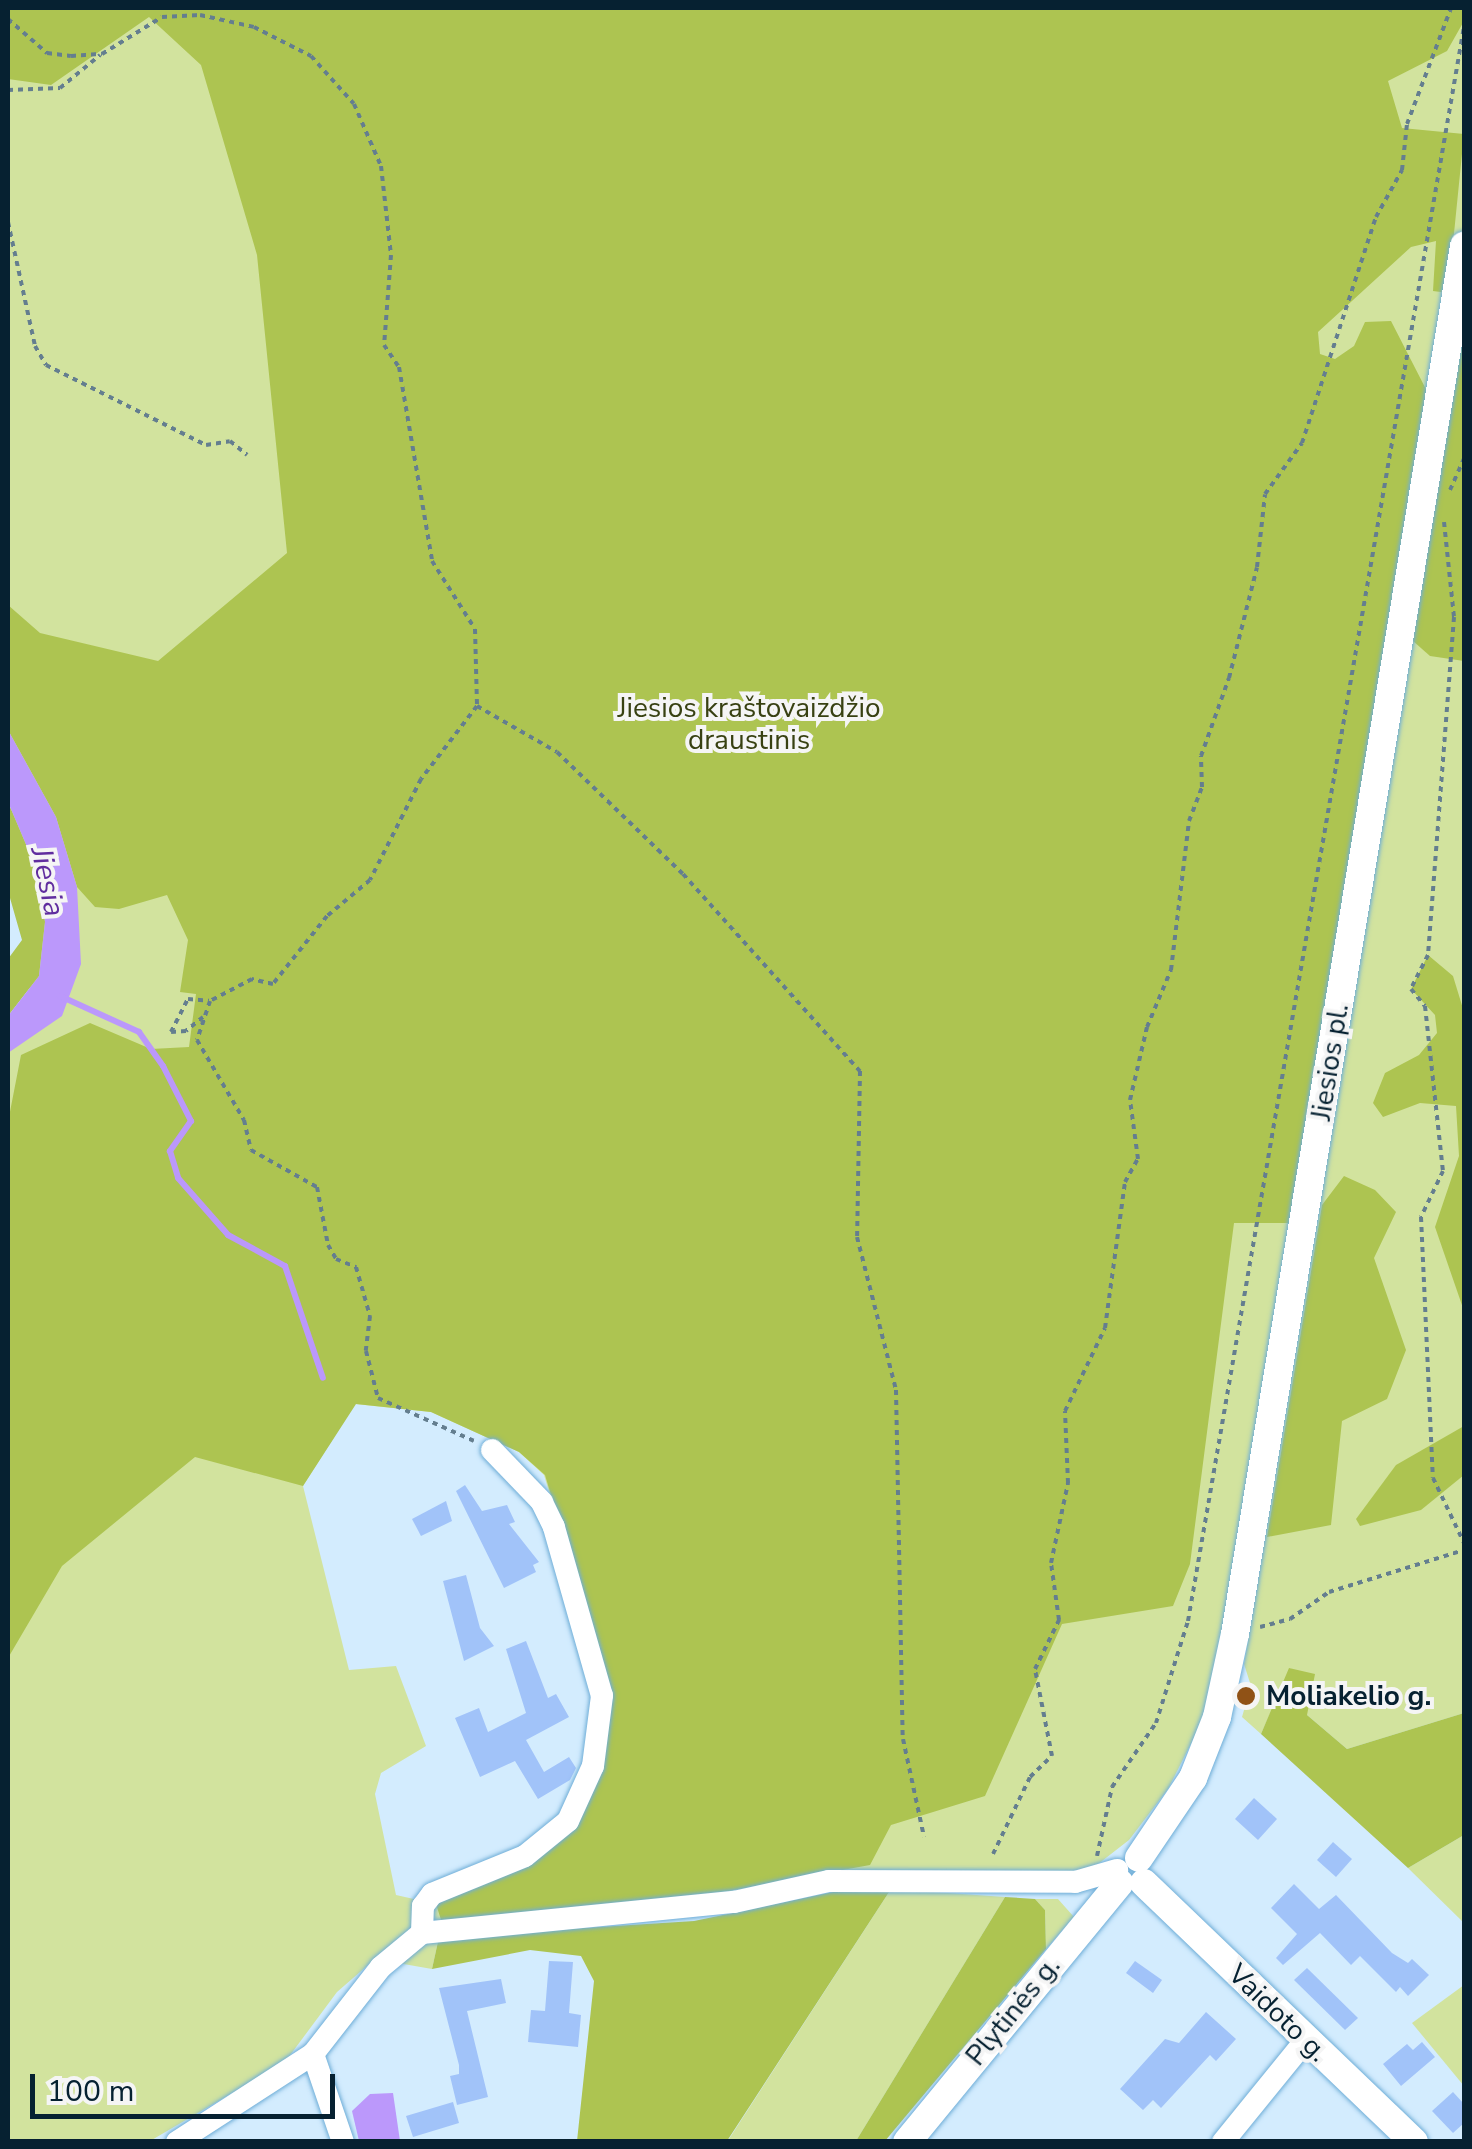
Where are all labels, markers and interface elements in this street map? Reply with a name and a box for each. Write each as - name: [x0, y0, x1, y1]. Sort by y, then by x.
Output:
- park label: Jiesios kraštovaizdžio draustinis: [617, 691, 881, 757]
- water label: Jiesia: [22, 844, 72, 920]
- street label: Jiesios pl.: [1304, 1001, 1356, 1123]
- place label: Moliakelio g.: [1266, 1679, 1431, 1713]
- marker: Moliakelio g.: [1235, 1685, 1257, 1707]
- street label: Plytinės g.: [959, 1950, 1067, 2072]
- street label: Vaidoto g.: [1221, 1957, 1335, 2069]
- scale bar: [35, 2054, 340, 2116]
- text: 100 m: [47, 2071, 134, 2112]

